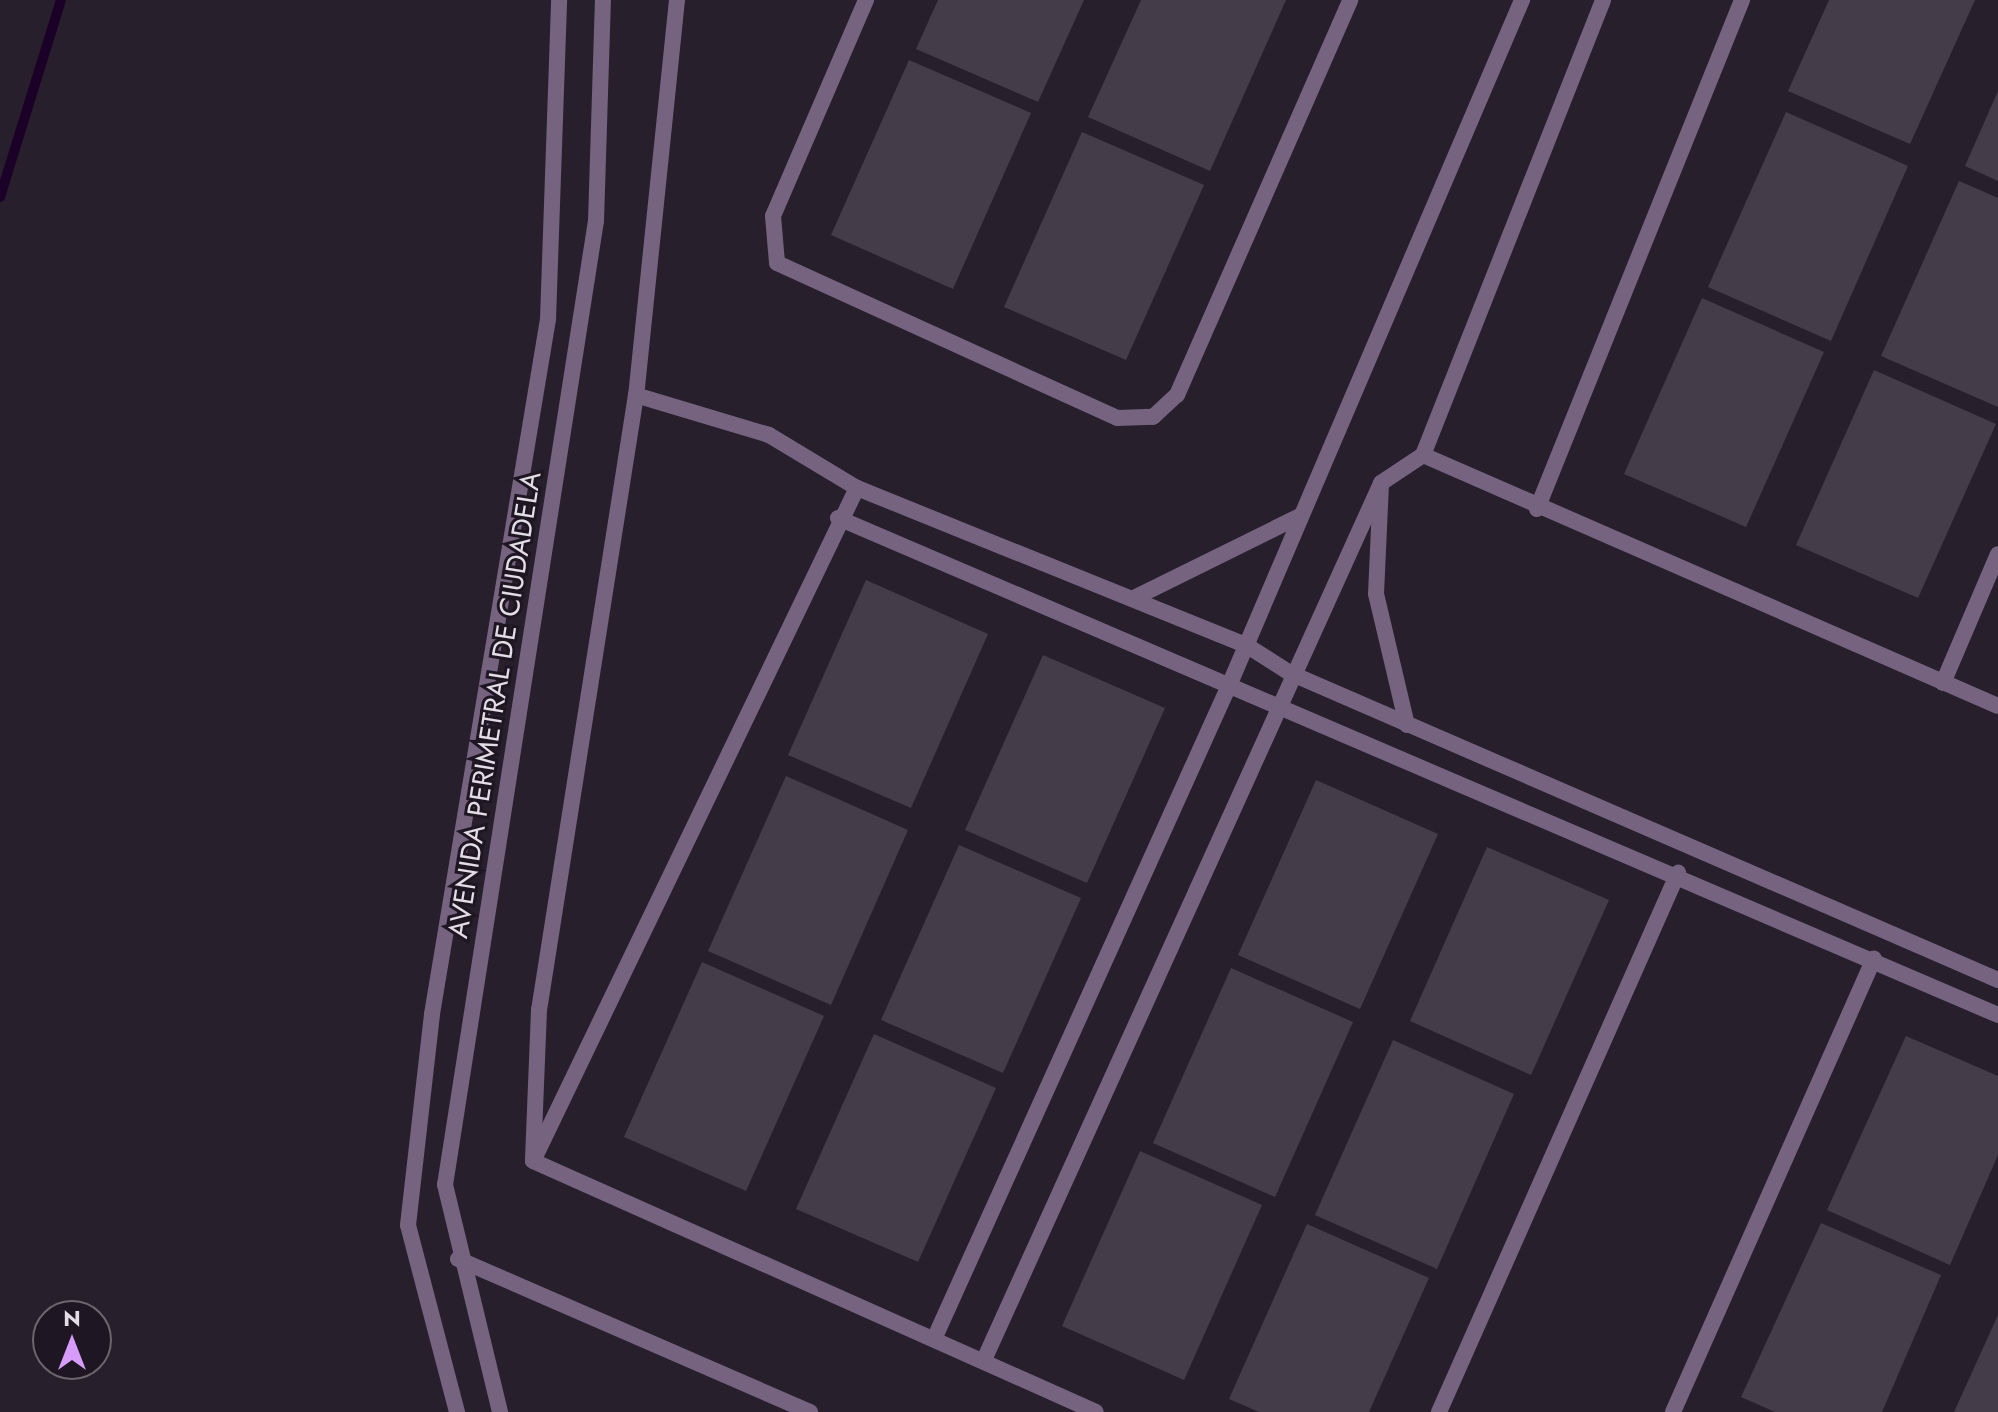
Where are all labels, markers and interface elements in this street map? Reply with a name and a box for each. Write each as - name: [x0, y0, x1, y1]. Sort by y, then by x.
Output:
- street label: AVENIDA PERIMETRAL DE CIUDADELA: [441, 469, 549, 941]
- north arrow: [32, 1300, 112, 1380]
- text: N: [63, 1302, 81, 1334]

